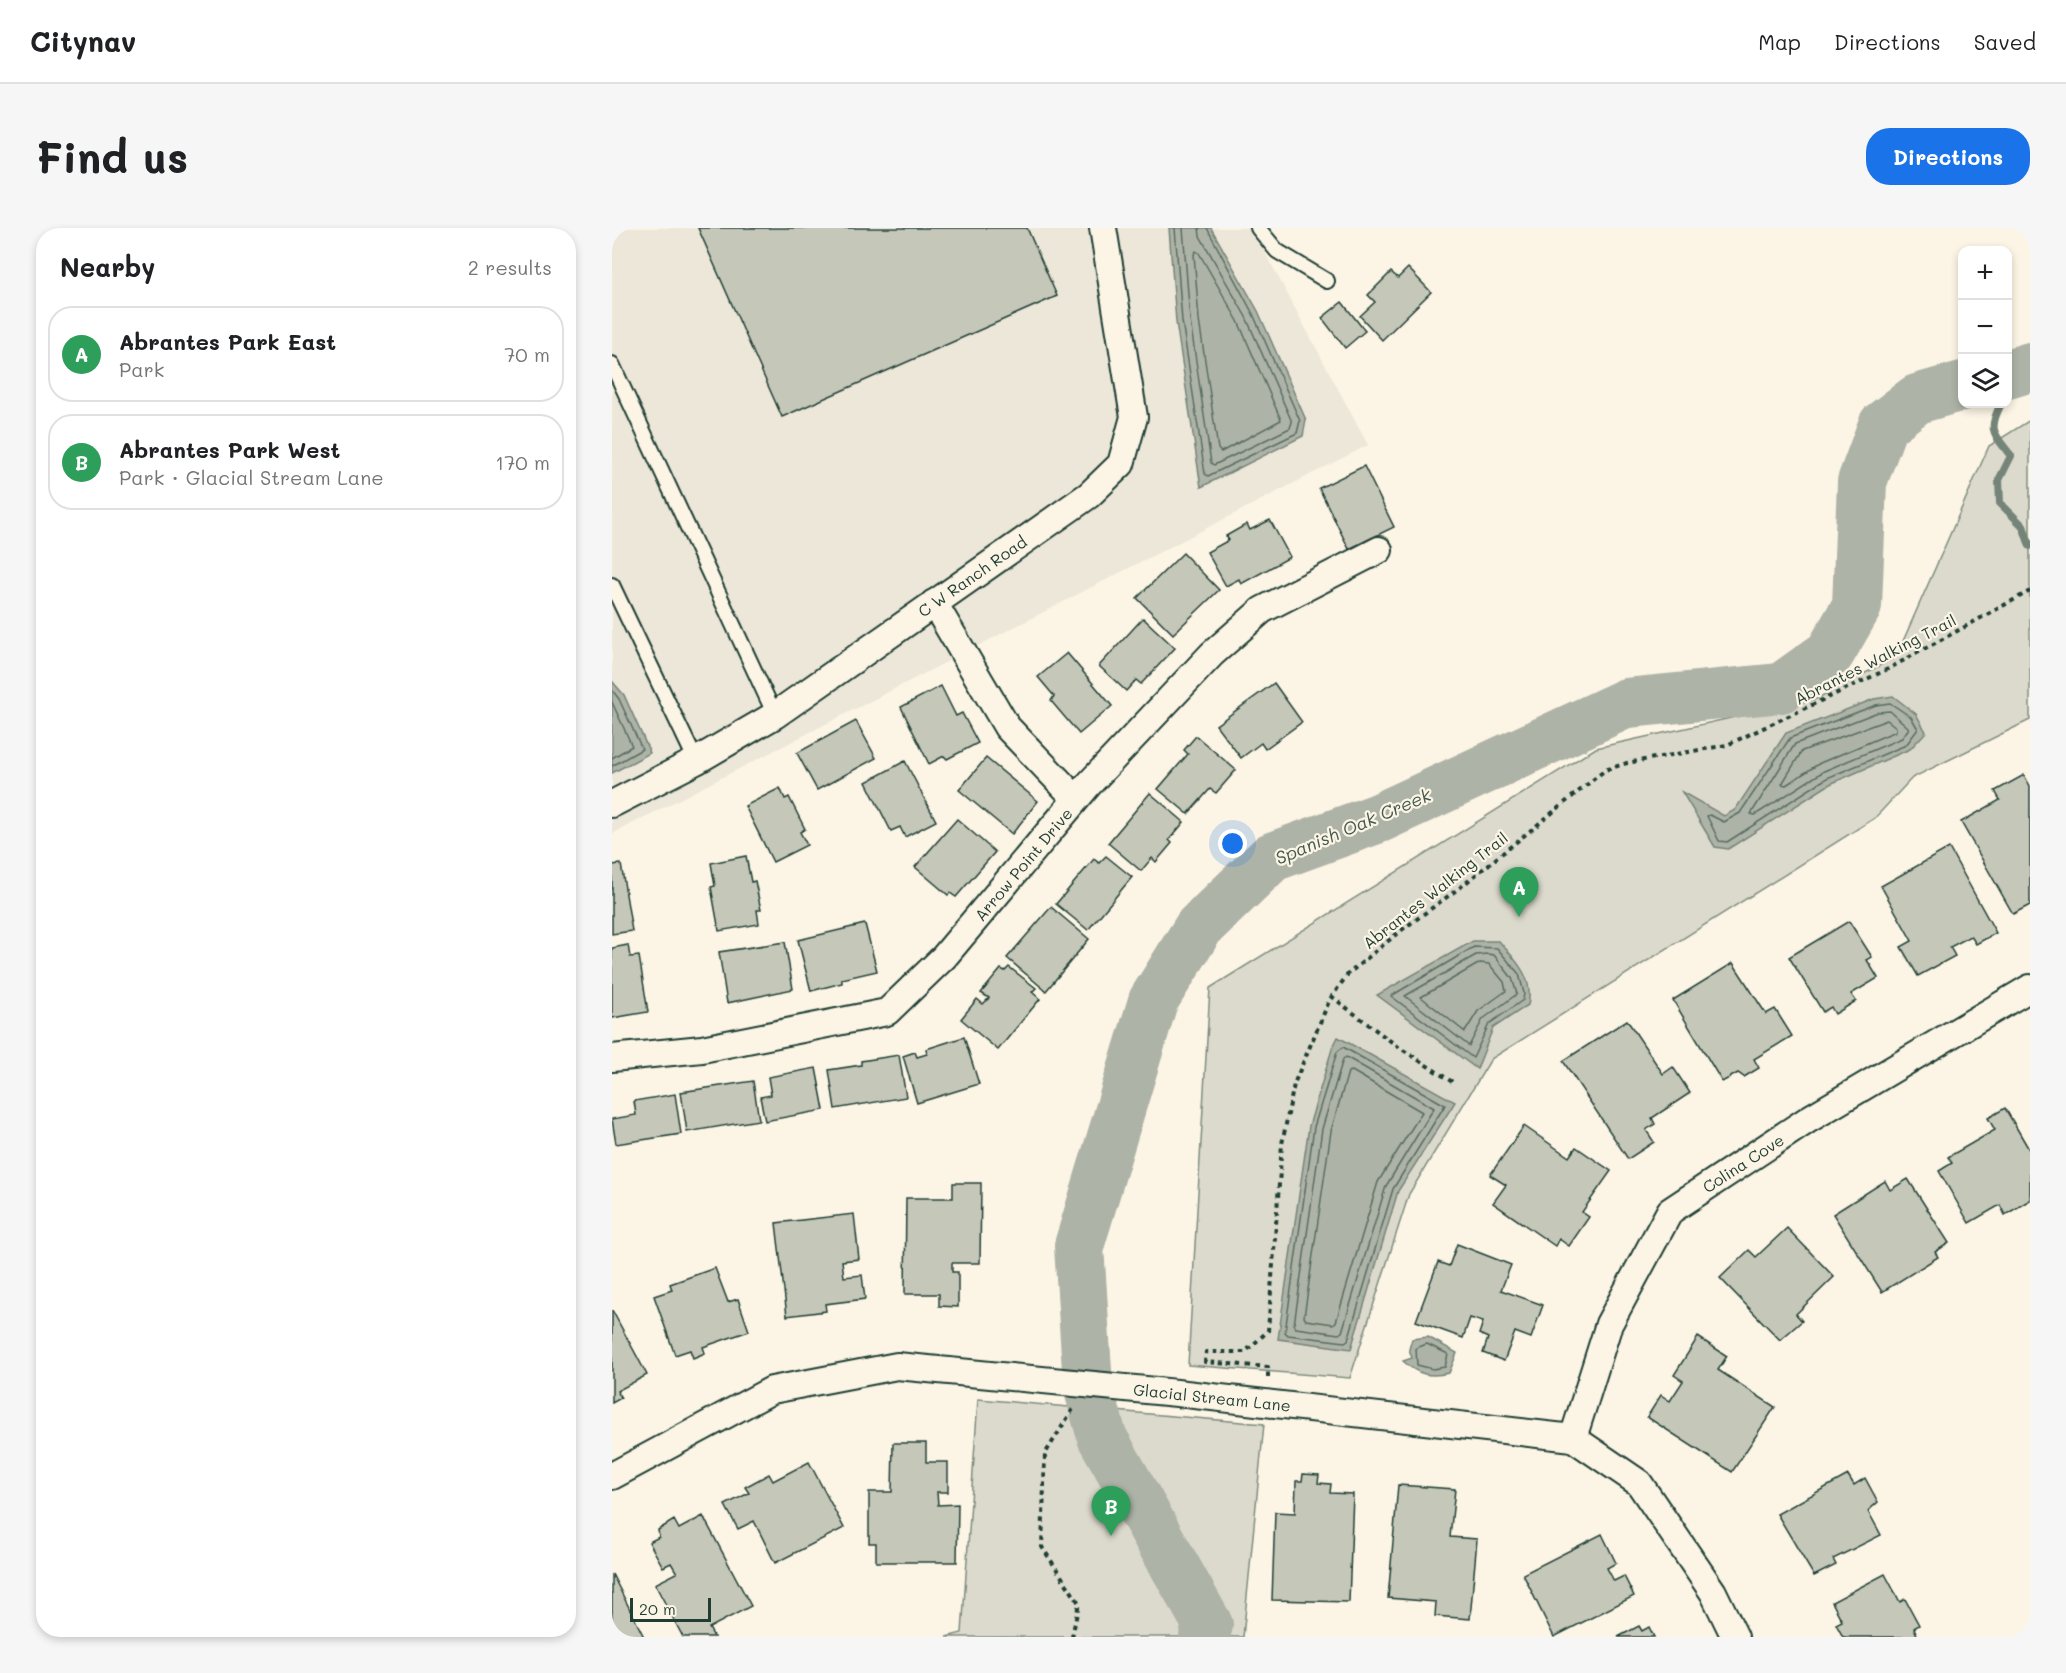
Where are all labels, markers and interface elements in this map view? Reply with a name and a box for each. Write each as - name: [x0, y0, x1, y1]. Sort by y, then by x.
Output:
- text: Citynav: [30, 23, 136, 59]
- text: Map: [1758, 28, 1801, 55]
- text: Directions: [1834, 28, 1941, 55]
- text: Saved: [1974, 28, 2036, 55]
- button: Directions: [1866, 128, 2030, 185]
- text: Find us: [36, 129, 188, 184]
- map controls: [1958, 246, 2012, 408]
- button: +: [1958, 246, 2012, 300]
- text: Nearby: [60, 250, 155, 284]
- text: 2 results: [468, 254, 552, 280]
- button: −: [1958, 300, 2012, 354]
- text: Abrantes Park East: [119, 327, 336, 356]
- text: A: [75, 341, 88, 367]
- text: 70 m: [504, 341, 550, 367]
- button: layers: [1958, 354, 2012, 408]
- text: Park: [119, 356, 164, 382]
- text: Abrantes Park West: [119, 435, 340, 464]
- text: B: [75, 449, 88, 475]
- text: 170 m: [495, 449, 550, 475]
- text: Park · Glacial Stream Lane: [119, 464, 384, 490]
- street label: C W Ranch Road: [913, 531, 1031, 621]
- street label: Abrantes Walking Trail: [1791, 609, 1959, 709]
- water label: Spanish Oak Creek: [1271, 782, 1435, 870]
- street label: Arrow Point Drive: [969, 803, 1077, 925]
- street label: Abrantes Walking Trail: [1358, 827, 1512, 953]
- your location: [1218, 829, 1247, 858]
- pin: A: [1500, 868, 1538, 917]
- street label: Colina Cove: [1698, 1129, 1788, 1197]
- street label: Glacial Stream Lane: [1132, 1378, 1292, 1416]
- pin: B: [1092, 1486, 1130, 1536]
- scale bar: [630, 1595, 711, 1622]
- text: 20 m: [639, 1598, 676, 1619]

